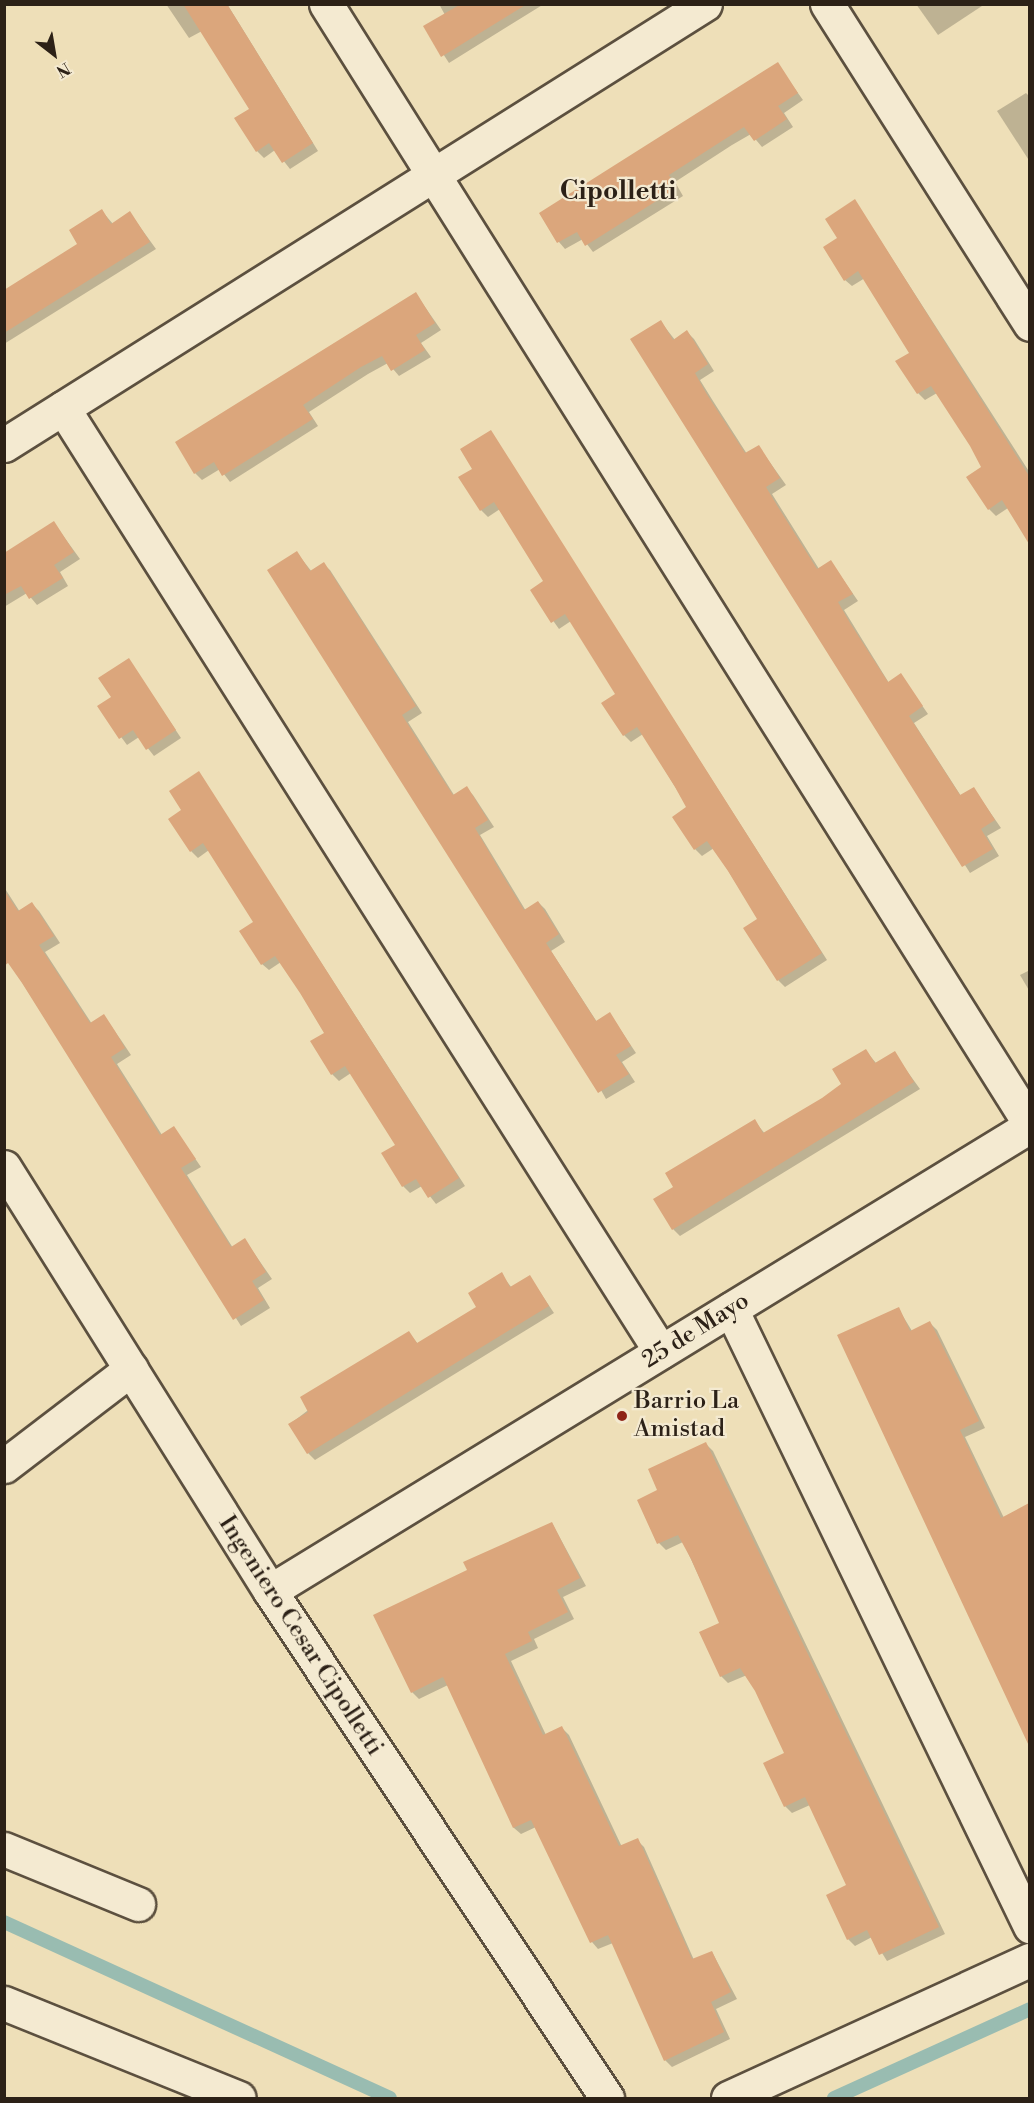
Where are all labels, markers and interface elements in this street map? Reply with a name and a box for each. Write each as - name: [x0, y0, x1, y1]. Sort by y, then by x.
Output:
- north arrow: [24, 24, 84, 84]
- text: N: [53, 58, 74, 81]
- district label: Cipolletti: [560, 176, 676, 208]
- street label: 25 de Mayo: [637, 1287, 755, 1375]
- place label: Barrio La Amistad: [634, 1388, 739, 1444]
- marker: Barrio La Amistad: [615, 1409, 629, 1423]
- street label: Ingeniero Cesar Cipolletti: [212, 1511, 388, 1761]

